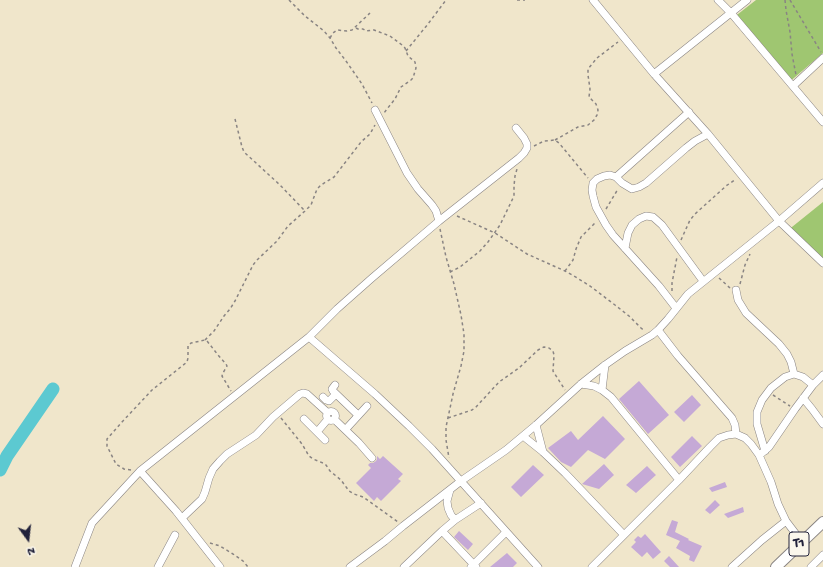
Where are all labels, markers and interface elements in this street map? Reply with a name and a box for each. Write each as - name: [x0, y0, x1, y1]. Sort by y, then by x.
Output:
- north arrow: [8, 519, 48, 559]
- road number: T1: [789, 532, 809, 556]
- text: N: [26, 544, 36, 557]

